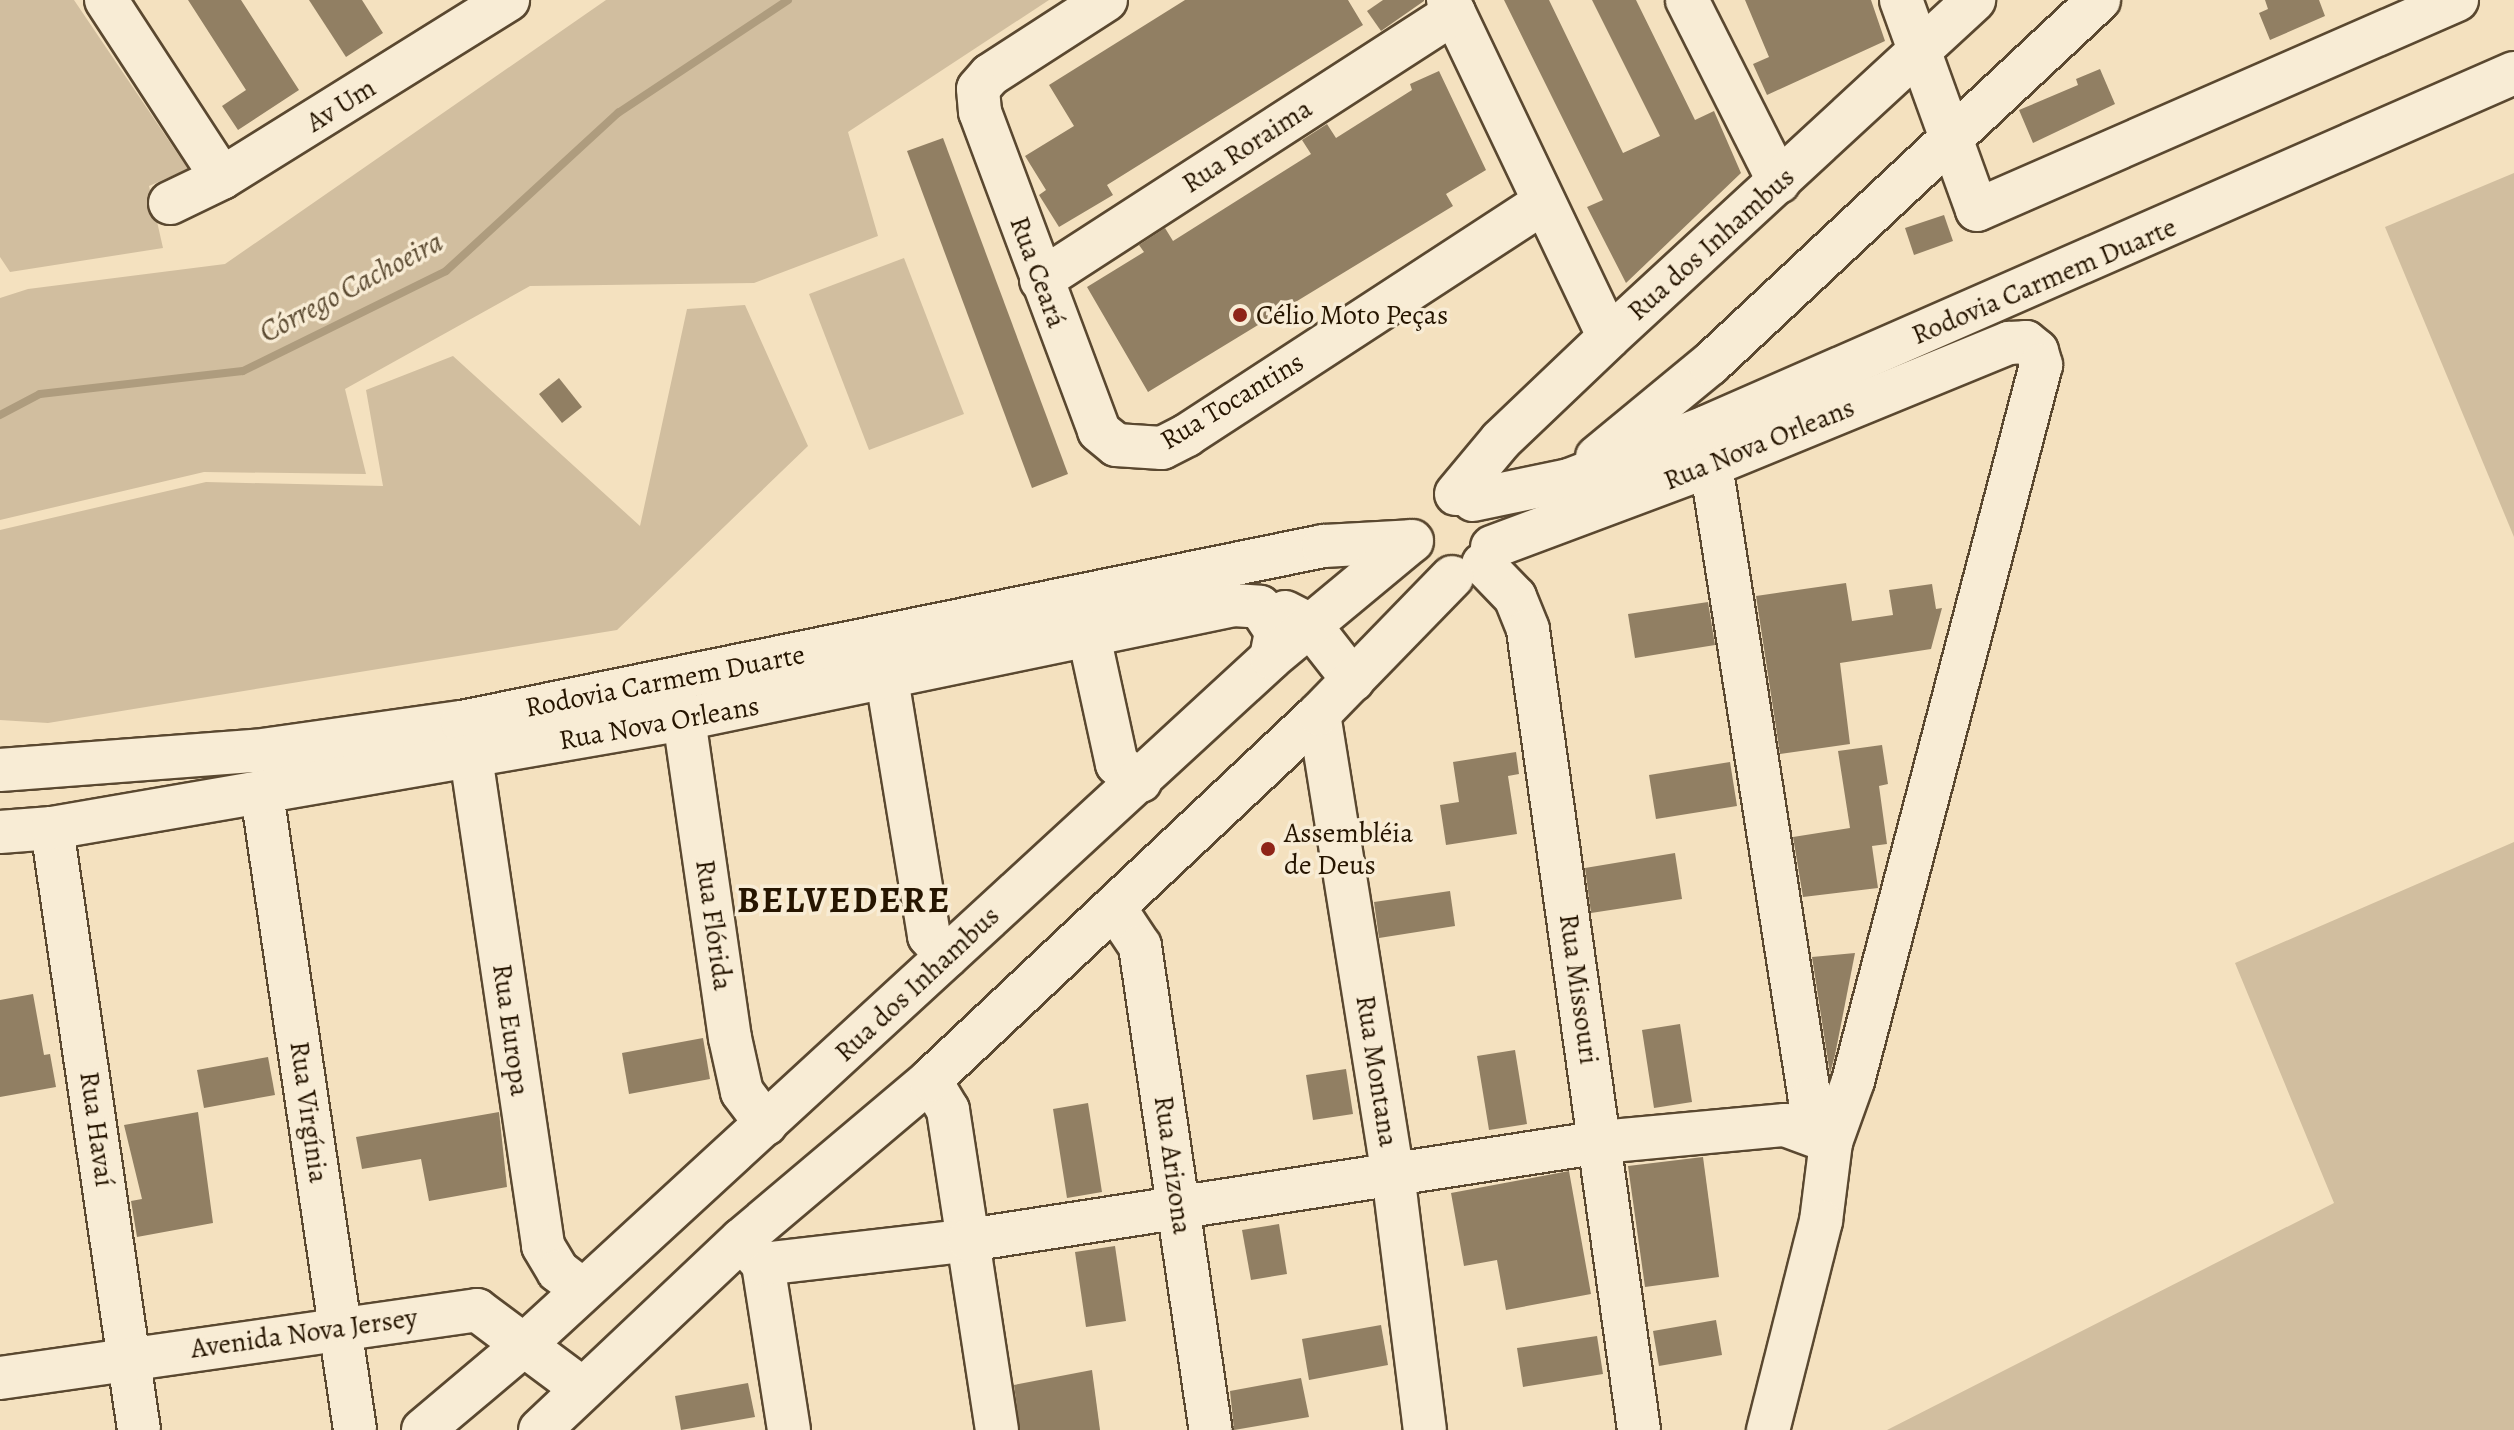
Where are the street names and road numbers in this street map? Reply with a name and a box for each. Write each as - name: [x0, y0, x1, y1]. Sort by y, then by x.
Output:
- street label: Av Um: [300, 71, 382, 139]
- street label: Rua Roraima: [1176, 92, 1318, 200]
- street label: Rua dos Inhambus: [1621, 160, 1801, 328]
- street label: Rodovia Carmem Duarte: [1907, 210, 2181, 352]
- street label: Rua Ceará: [1002, 212, 1074, 332]
- street label: Rua Tocantins: [1154, 345, 1310, 457]
- street label: Rua Nova Orleans: [1659, 390, 1859, 498]
- street label: Rodovia Carmem Duarte: [522, 637, 808, 725]
- street label: Rua Nova Orleans: [556, 689, 762, 757]
- street label: Rua Flórida: [688, 857, 740, 993]
- street label: Rua dos Inhambus: [828, 899, 1006, 1069]
- street label: Rua Missouri: [1552, 912, 1606, 1066]
- street label: Rua Europa: [485, 962, 537, 1098]
- street label: Rua Montana: [1348, 993, 1406, 1149]
- street label: Rua Virgínia: [282, 1039, 336, 1185]
- street label: Rua Havaí: [72, 1069, 122, 1189]
- street label: Rua Arizona: [1147, 1094, 1199, 1236]
- street label: Avenida Nova Jersey: [189, 1300, 419, 1366]

